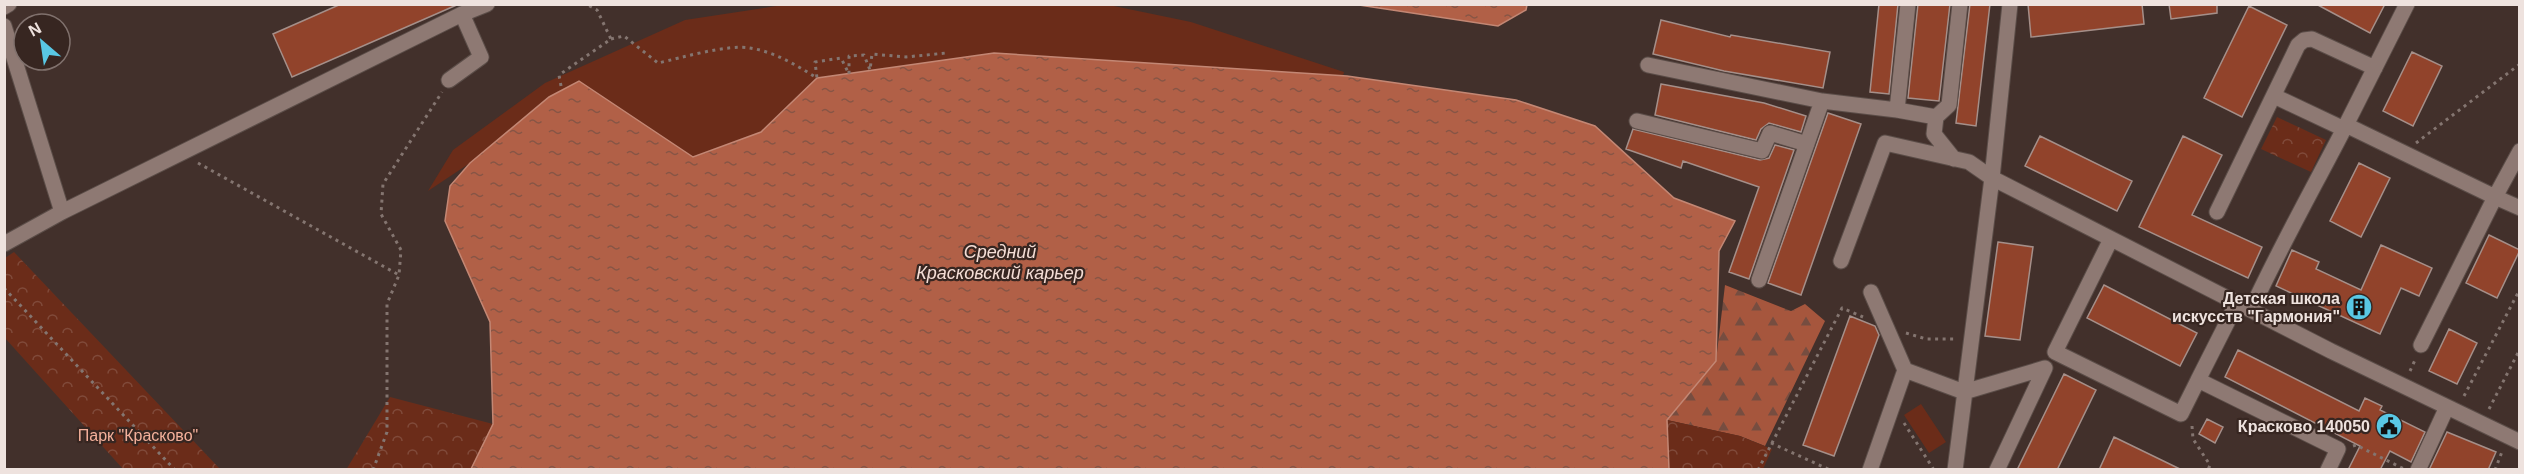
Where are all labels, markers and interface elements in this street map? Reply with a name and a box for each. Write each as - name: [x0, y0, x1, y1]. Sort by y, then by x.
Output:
- north arrow: [12, 12, 72, 72]
- text: N: [26, 19, 44, 40]
- water label: Средний Красковский карьер: [916, 242, 1084, 283]
- place label: Детская школа искусств "Гармония": [2172, 290, 2340, 325]
- building icon: Детская школа искусств "Гармония": [2344, 292, 2374, 322]
- public building icon: Красково 140050: [2374, 411, 2404, 441]
- place label: Красково 140050: [2238, 418, 2370, 435]
- park label: Парк "Красково": [78, 427, 198, 444]

